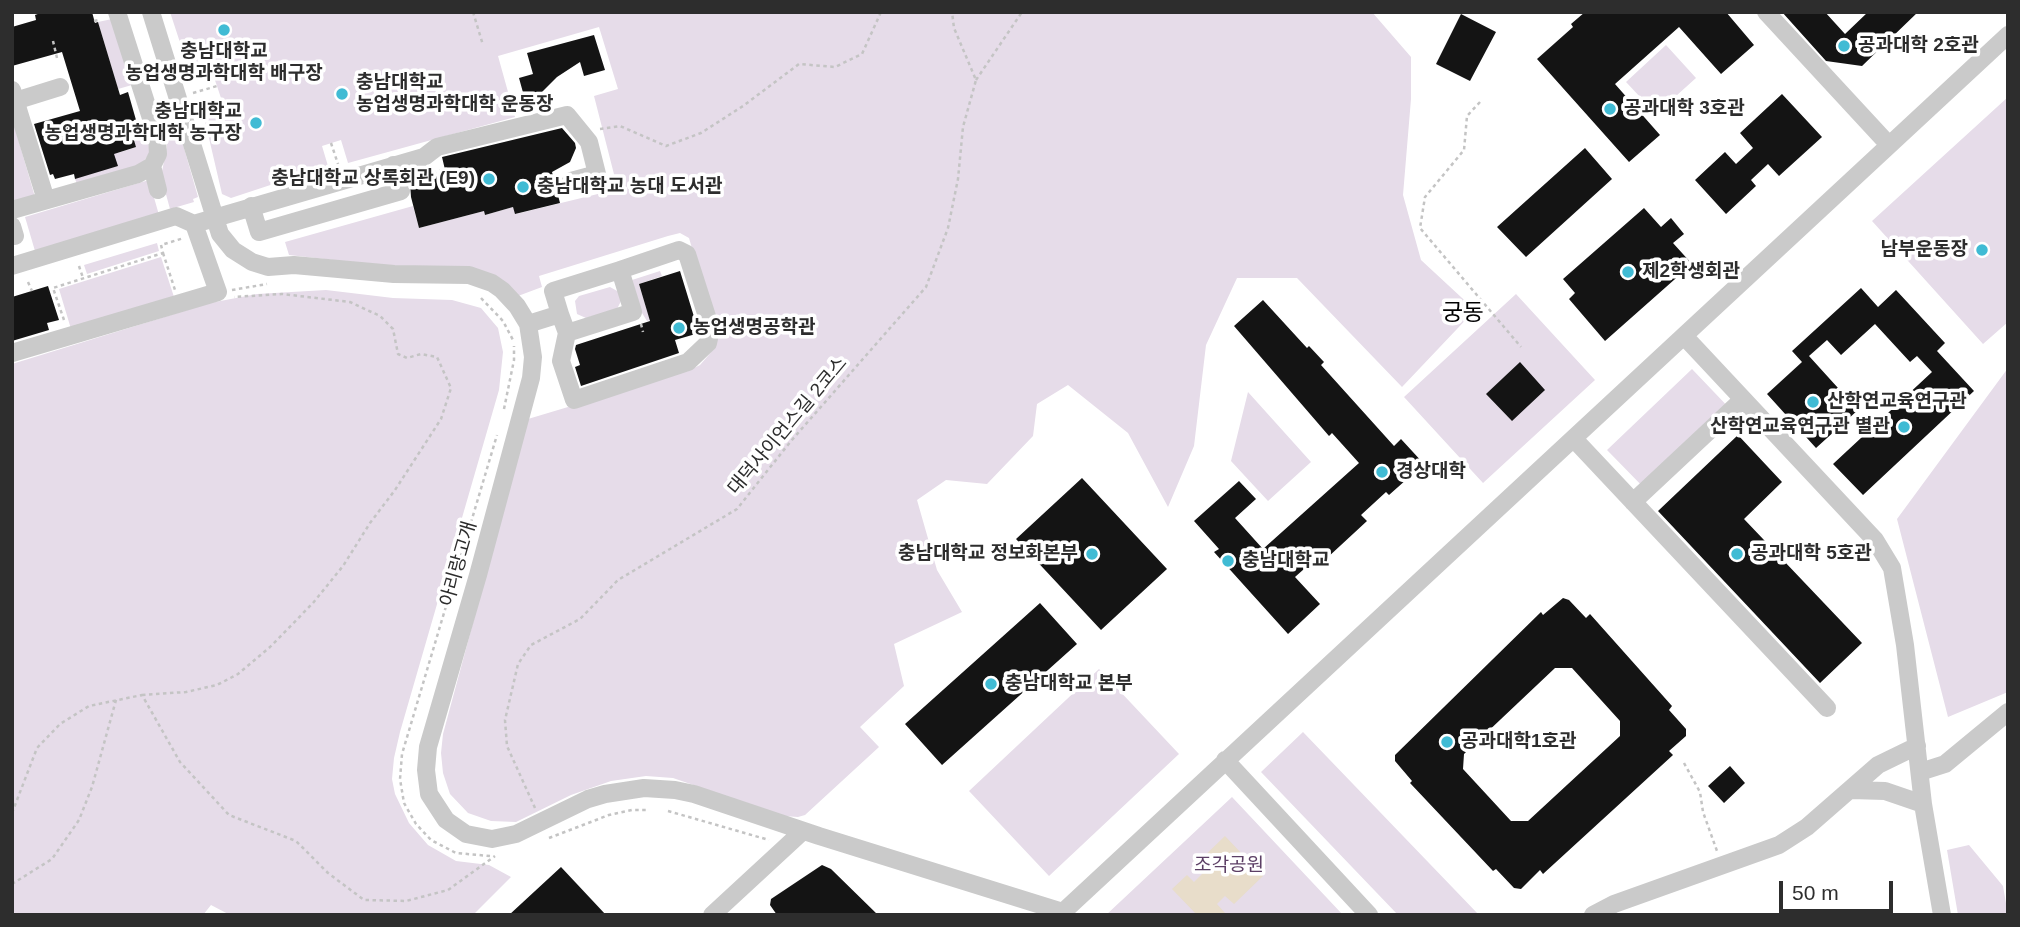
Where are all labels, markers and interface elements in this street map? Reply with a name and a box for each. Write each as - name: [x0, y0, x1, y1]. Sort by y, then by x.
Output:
- marker: 충남대학교 농업생명과학대학 배구장: [216, 22, 232, 38]
- place label: 공과대학 2호관: [1858, 35, 1979, 57]
- marker: 공과대학 2호관: [1836, 38, 1852, 54]
- place label: 충남대학교 농업생명과학대학 배구장: [125, 41, 323, 85]
- place label: 충남대학교 농업생명과학대학 운동장: [356, 72, 554, 116]
- marker: 충남대학교 농업생명과학대학 운동장: [334, 86, 350, 102]
- place label: 공과대학 3호관: [1624, 98, 1745, 120]
- place label: 충남대학교 농업생명과학대학 농구장: [44, 101, 242, 145]
- marker: 공과대학 3호관: [1602, 101, 1618, 117]
- marker: 충남대학교 농업생명과학대학 농구장: [248, 115, 264, 131]
- place label: 충남대학교 상록회관 (E9): [271, 168, 475, 190]
- marker: 충남대학교 상록회관 (E9): [481, 171, 497, 187]
- place label: 충남대학교 농대 도서관: [537, 176, 722, 198]
- marker: 충남대학교 농대 도서관: [515, 179, 531, 195]
- place label: 남부운동장: [1881, 239, 1968, 261]
- marker: 남부운동장: [1974, 242, 1990, 258]
- place label: 제2학생회관: [1642, 261, 1740, 283]
- marker: 제2학생회관: [1620, 264, 1636, 280]
- district label: 궁동: [1442, 300, 1484, 328]
- place label: 농업생명공학관: [693, 317, 815, 339]
- marker: 농업생명공학관: [671, 320, 687, 336]
- street label: 대덕사이언스길 2코스: [724, 352, 852, 500]
- place label: 산학연교육연구관: [1827, 391, 1967, 413]
- marker: 산학연교육연구관: [1805, 394, 1821, 410]
- place label: 산학연교육연구관 별관: [1710, 416, 1890, 438]
- marker: 산학연교육연구관 별관: [1896, 419, 1912, 435]
- place label: 경상대학: [1396, 461, 1466, 483]
- marker: 경상대학: [1374, 464, 1390, 480]
- street label: 아리랑고개: [436, 519, 482, 609]
- place label: 충남대학교 정보화본부: [898, 543, 1078, 565]
- place label: 공과대학 5호관: [1751, 543, 1872, 565]
- marker: 충남대학교 정보화본부: [1084, 546, 1100, 562]
- marker: 공과대학 5호관: [1729, 546, 1745, 562]
- place label: 충남대학교: [1242, 550, 1329, 572]
- marker: 충남대학교: [1220, 553, 1236, 569]
- place label: 충남대학교 본부: [1005, 673, 1133, 695]
- marker: 충남대학교 본부: [983, 676, 999, 692]
- place label: 공과대학1호관: [1461, 731, 1576, 753]
- marker: 공과대학1호관: [1439, 734, 1455, 750]
- park label: 조각공원: [1194, 855, 1264, 877]
- scale bar: [1782, 867, 1896, 911]
- text: 50 m: [1792, 881, 1839, 904]

